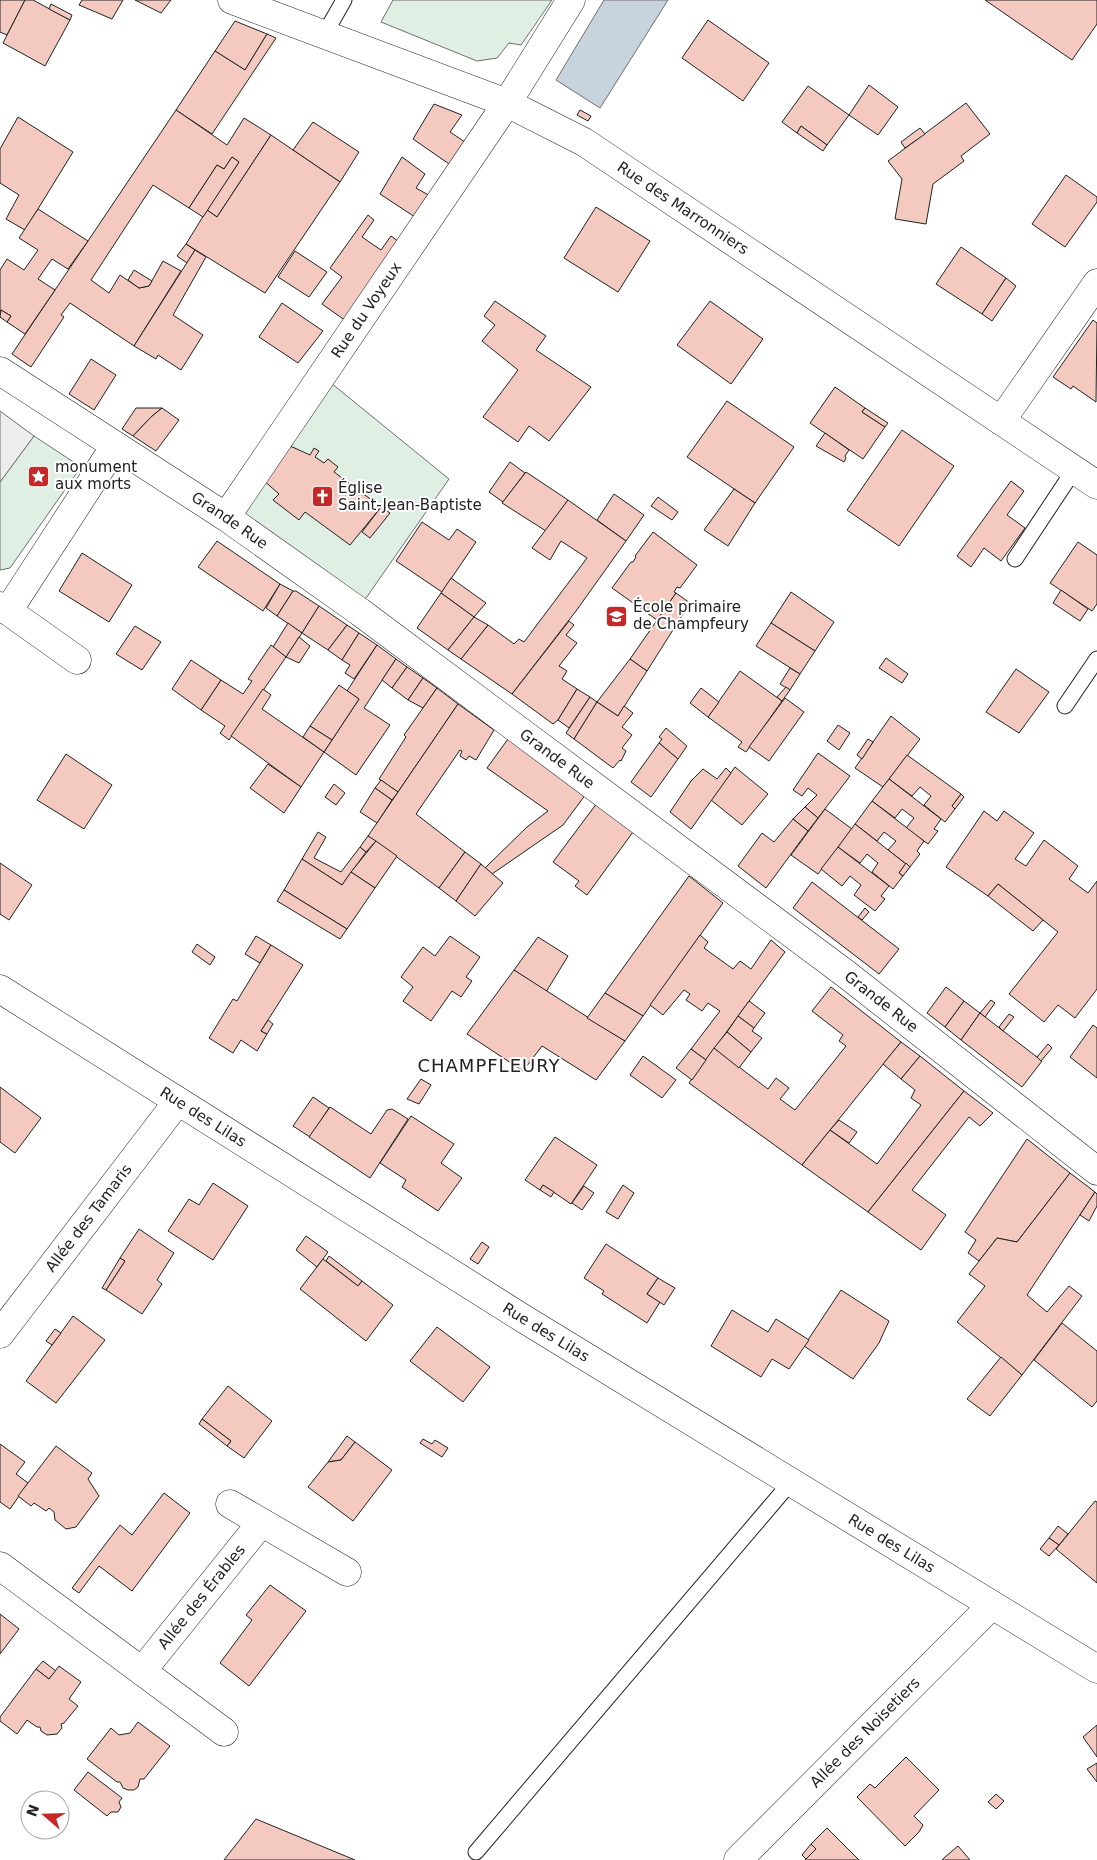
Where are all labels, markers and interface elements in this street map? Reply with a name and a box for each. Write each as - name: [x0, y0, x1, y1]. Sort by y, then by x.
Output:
- street label: Rue des Marronniers: [614, 158, 752, 259]
- street label: Rue du Voyeux: [328, 259, 405, 362]
- place label: monument aux morts: [55, 458, 137, 493]
- place icon: monument aux morts: [27, 464, 51, 488]
- place label: Église Saint-Jean-Baptiste: [338, 478, 482, 514]
- church icon: Église Saint-Jean-Baptiste: [310, 485, 334, 509]
- street label: Grande Rue: [188, 488, 271, 553]
- place label: École primaire de Champfeury: [633, 597, 749, 633]
- school or university icon: École primaire de Champfeury: [605, 604, 629, 628]
- street label: Grande Rue: [516, 725, 598, 792]
- street label: Grande Rue: [841, 967, 922, 1036]
- district label: CHAMPFLEURY: [417, 1055, 561, 1076]
- street label: Rue des Lilas: [157, 1083, 250, 1151]
- street label: Allée des Tamaris: [42, 1160, 136, 1276]
- street label: Rue des Lilas: [499, 1299, 593, 1366]
- street label: Rue des Lilas: [845, 1510, 938, 1577]
- street label: Allée des Érables: [154, 1541, 249, 1653]
- street label: Allée des Noisetiers: [806, 1674, 924, 1791]
- north arrow: [20, 1790, 70, 1840]
- text: N: [23, 1802, 42, 1819]

